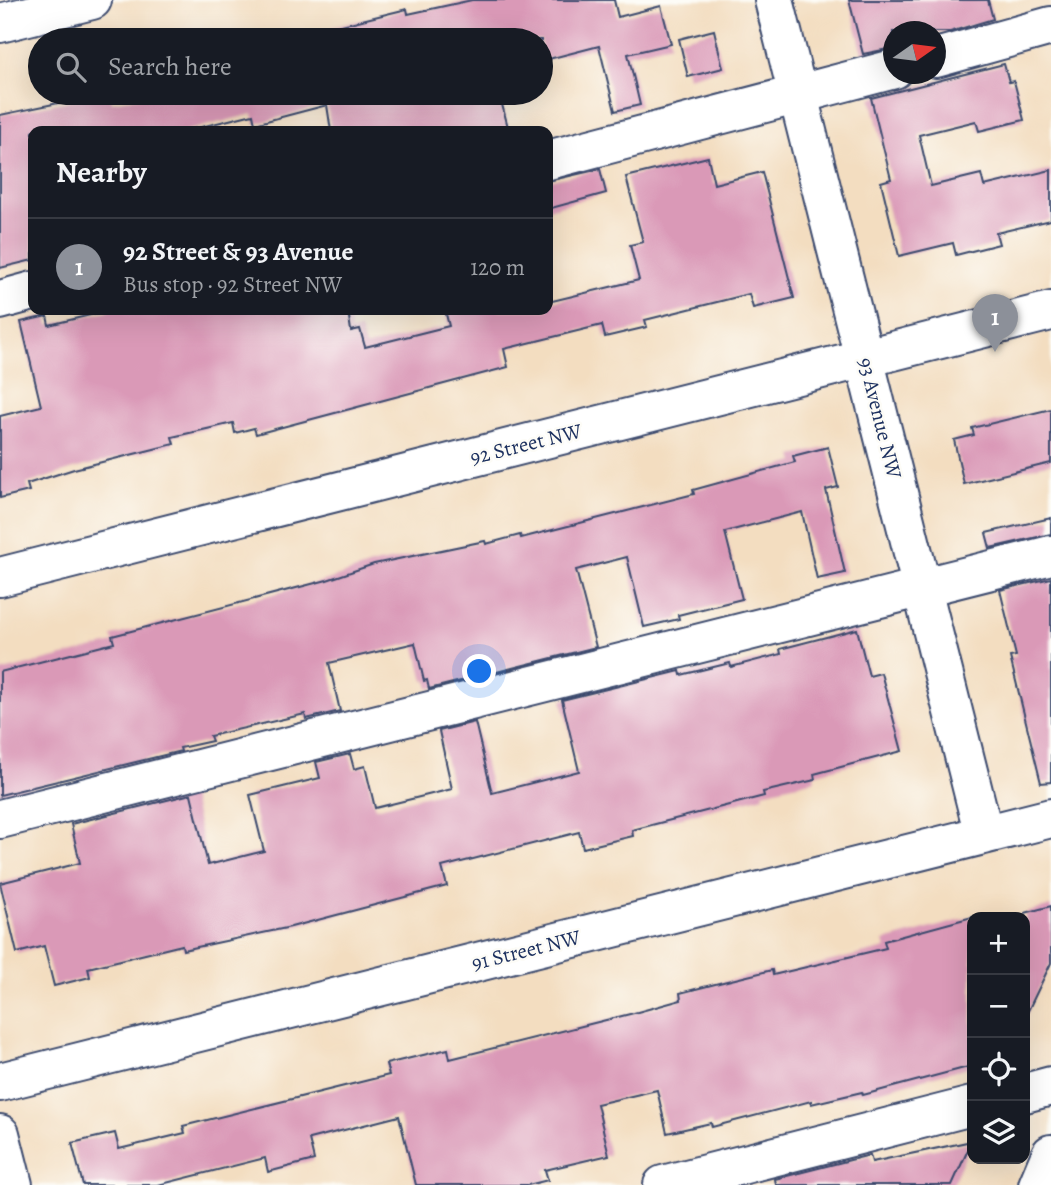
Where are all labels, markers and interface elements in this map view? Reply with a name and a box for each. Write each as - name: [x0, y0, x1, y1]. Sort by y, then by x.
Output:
- north arrow: [883, 21, 946, 84]
- search box: [28, 28, 553, 105]
- icon: search: [52, 48, 90, 86]
- text: Search here: [108, 49, 232, 84]
- text: Nearby: [56, 152, 147, 192]
- text: 92 Street & 93 Avenue: [123, 234, 354, 269]
- text: 1: [75, 252, 83, 283]
- text: 120 m: [470, 252, 525, 283]
- text: Bus stop · 92 Street NW: [123, 269, 342, 300]
- pin: 1: [972, 294, 1018, 352]
- street label: 93 Avenue NW: [851, 355, 909, 482]
- street label: 92 Street NW: [467, 417, 585, 471]
- your location: [462, 654, 496, 688]
- map controls: [967, 912, 1030, 1164]
- button: +: [967, 912, 1030, 975]
- street label: 91 Street NW: [469, 923, 584, 977]
- button: −: [967, 975, 1030, 1038]
- button: locate: [967, 1038, 1030, 1101]
- button: layers: [967, 1101, 1030, 1164]

